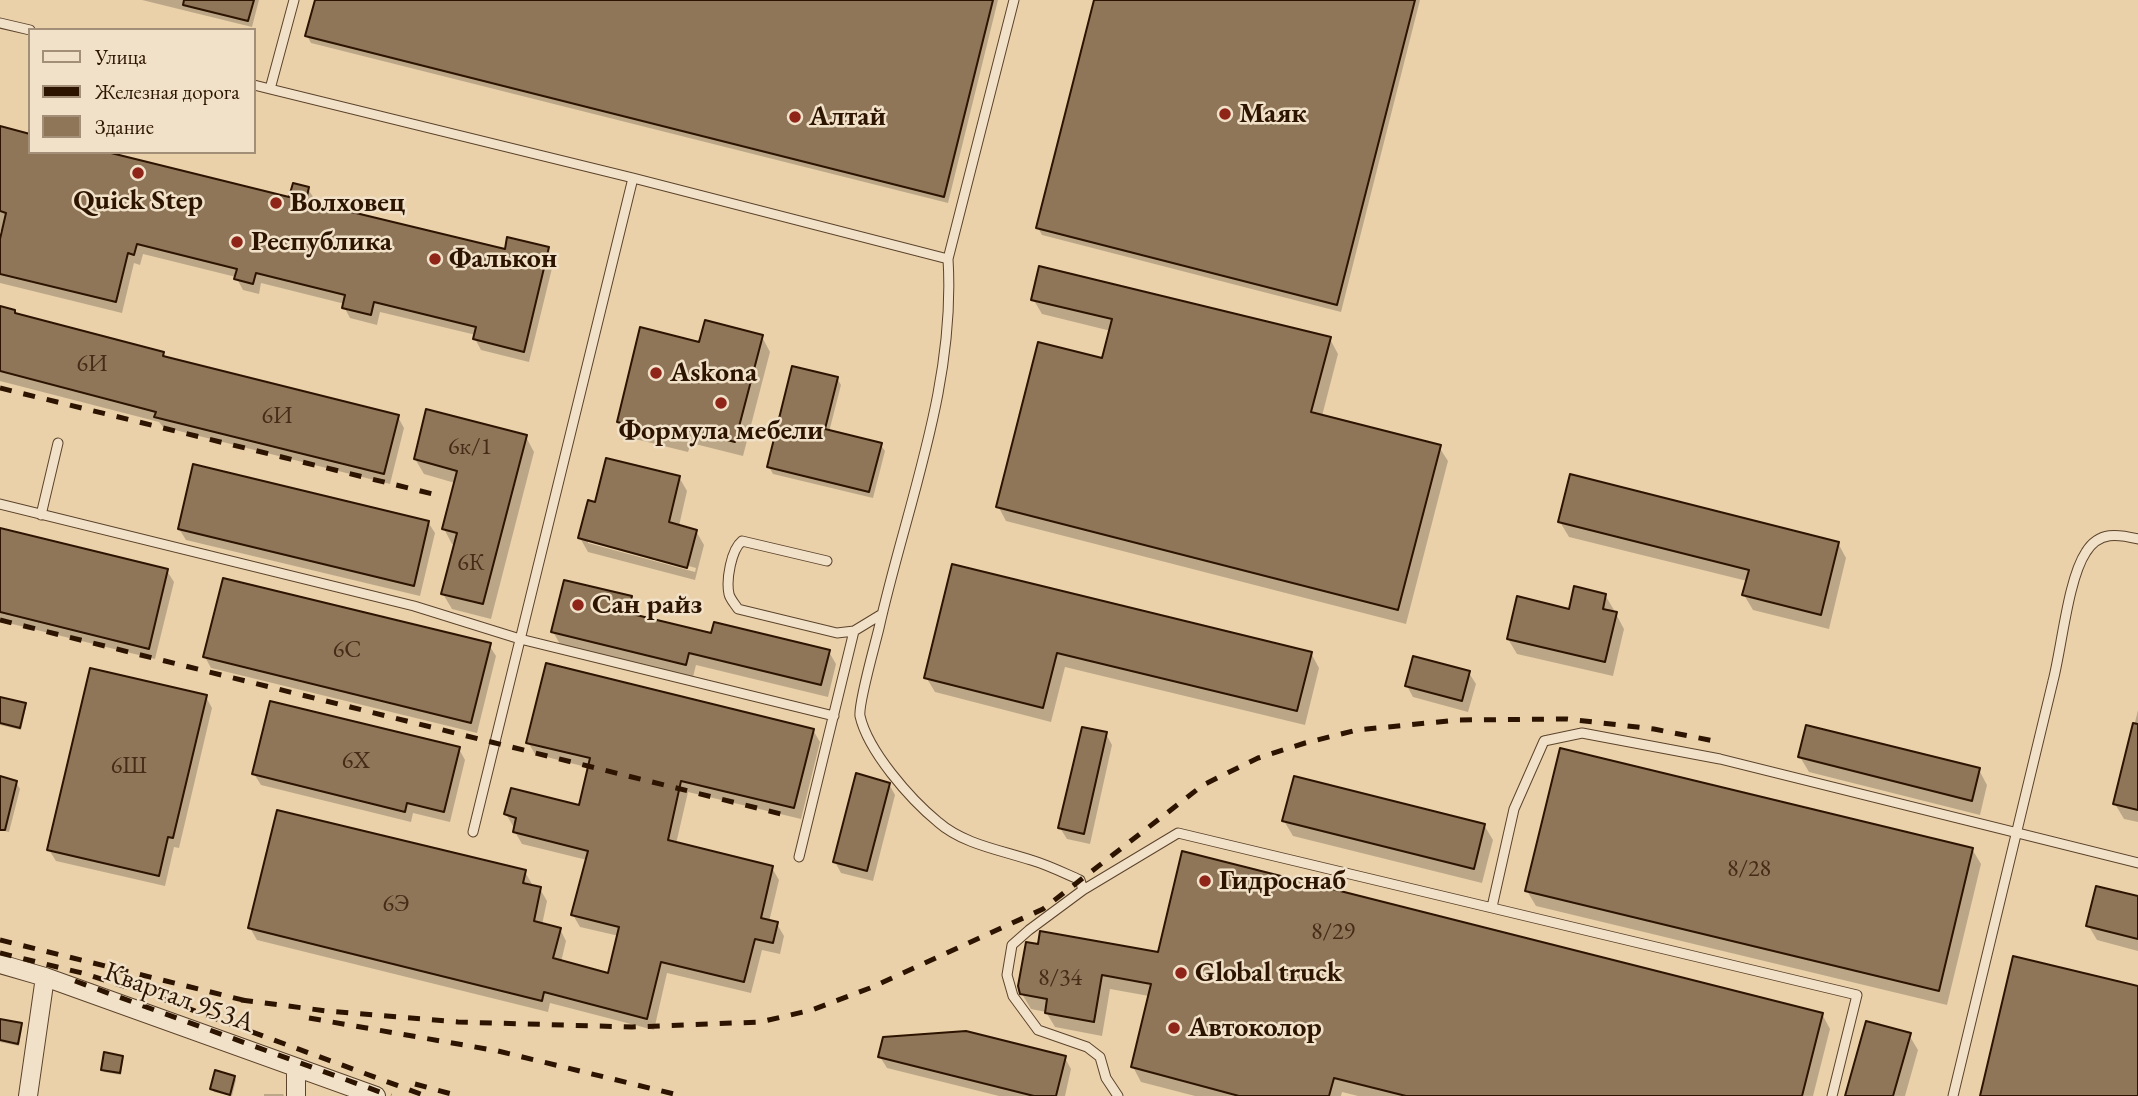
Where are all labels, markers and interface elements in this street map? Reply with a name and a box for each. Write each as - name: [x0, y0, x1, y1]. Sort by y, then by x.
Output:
- legend: [28, 28, 256, 154]
- text: Улица: [95, 43, 147, 70]
- text: Железная дорога: [95, 78, 240, 105]
- place label: Маяк: [1239, 97, 1307, 131]
- place label: Алтай: [809, 100, 886, 134]
- marker: Маяк: [1217, 106, 1233, 122]
- marker: Алтай: [787, 109, 803, 125]
- text: Здание: [95, 113, 154, 140]
- marker: Quick Step: [130, 165, 146, 181]
- place label: Quick Step: [73, 184, 203, 218]
- place label: Волховец: [290, 186, 405, 220]
- marker: Волховец: [268, 195, 284, 211]
- place label: Республика: [251, 225, 392, 259]
- marker: Республика: [229, 234, 245, 250]
- place label: Фалькон: [449, 242, 557, 276]
- marker: Фалькон: [427, 251, 443, 267]
- house number: 6И: [77, 350, 107, 378]
- place label: Askona: [670, 356, 757, 390]
- marker: Askona: [648, 365, 664, 381]
- marker: Формула мебели: [713, 395, 729, 411]
- house number: 6И: [262, 402, 292, 430]
- place label: Формула мебели: [619, 414, 823, 448]
- house number: 6к/1: [448, 433, 492, 461]
- house number: 6К: [457, 549, 485, 577]
- place label: Сан райз: [592, 588, 702, 622]
- marker: Сан райз: [570, 597, 586, 613]
- house number: 6С: [333, 636, 361, 664]
- house number: 6Х: [342, 747, 370, 775]
- house number: 6Ш: [111, 752, 147, 780]
- house number: 8/28: [1727, 855, 1771, 883]
- place label: Гидроснаб: [1219, 864, 1346, 898]
- marker: Гидроснаб: [1197, 873, 1213, 889]
- house number: 6Э: [382, 890, 410, 918]
- house number: 8/29: [1311, 918, 1355, 946]
- street label: Квартал 953А: [99, 955, 259, 1041]
- place label: Global truck: [1195, 956, 1342, 990]
- house number: 8/34: [1038, 964, 1082, 992]
- marker: Global truck: [1173, 965, 1189, 981]
- place label: Автоколор: [1188, 1011, 1322, 1045]
- marker: Автоколор: [1166, 1020, 1182, 1036]

